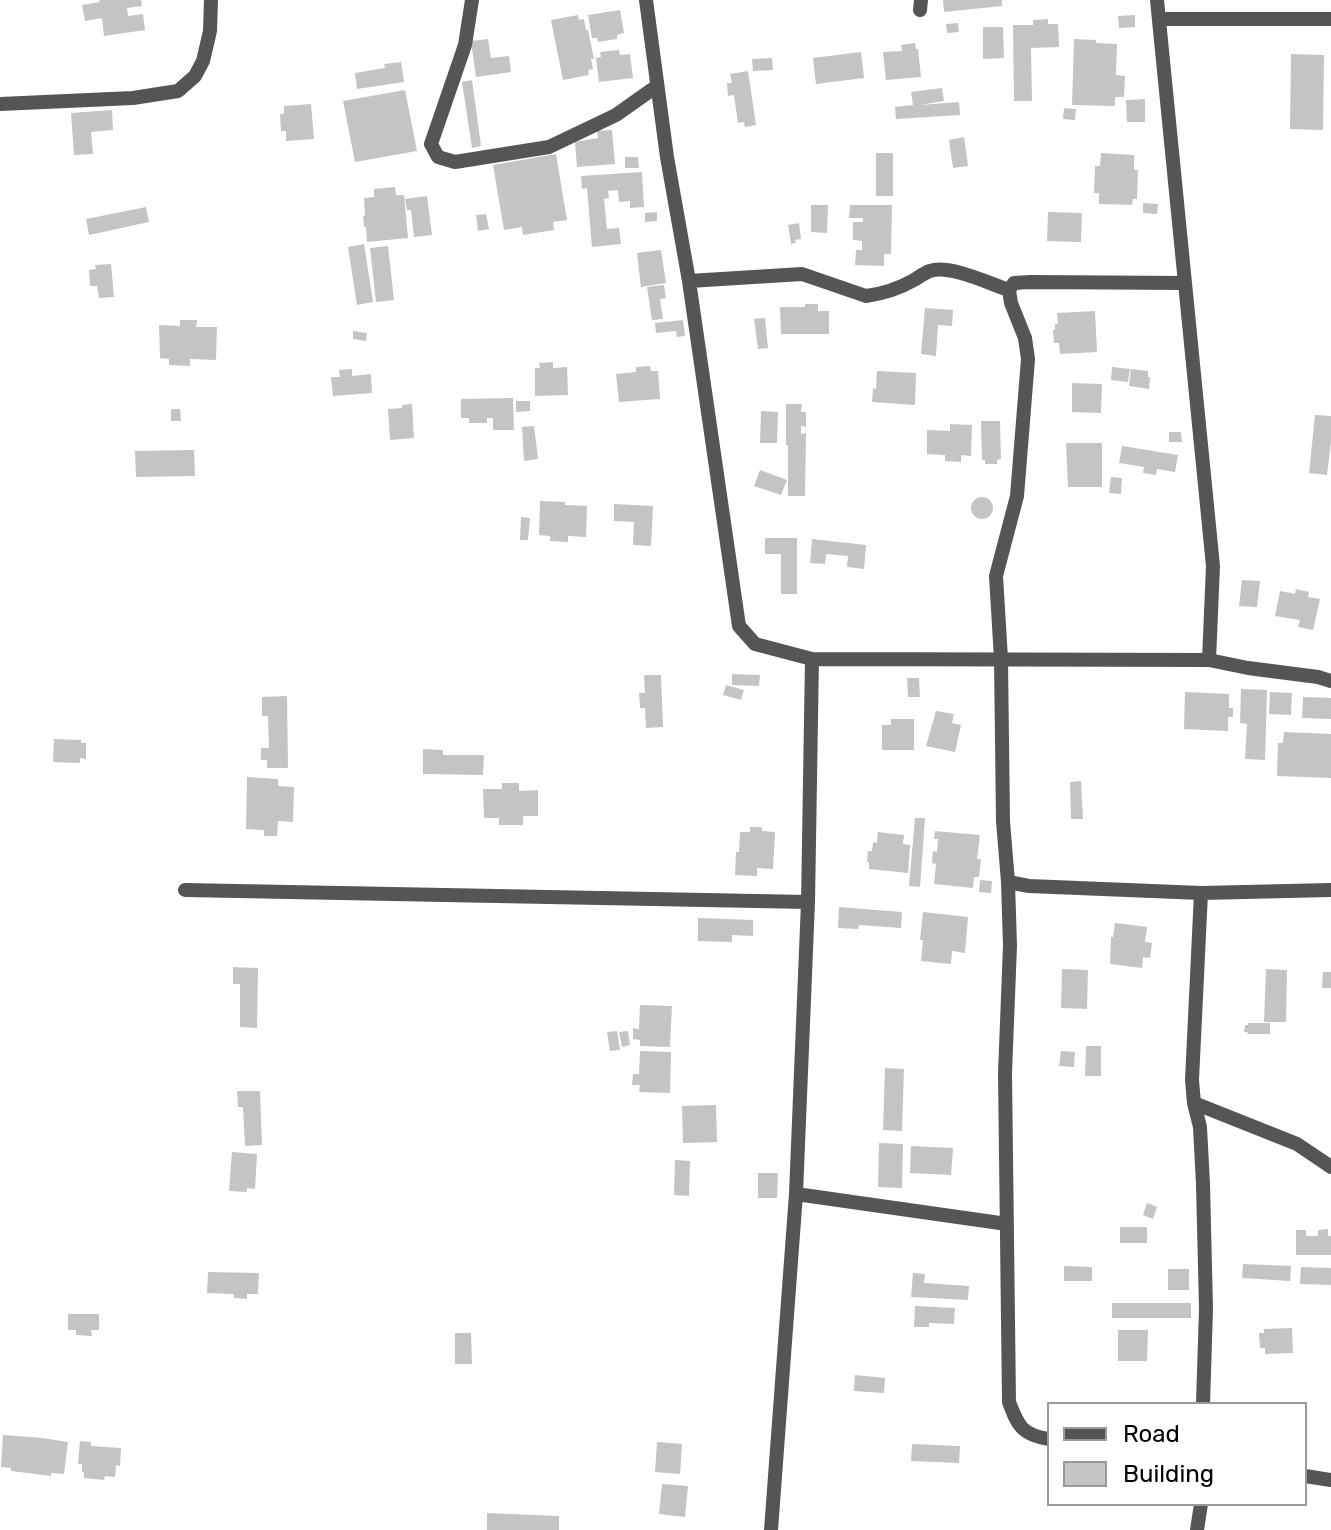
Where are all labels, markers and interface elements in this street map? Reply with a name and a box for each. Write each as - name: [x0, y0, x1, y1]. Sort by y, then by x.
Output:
- legend: [1047, 1402, 1307, 1506]
- text: Road: [1123, 1420, 1180, 1448]
- text: Building: [1123, 1460, 1214, 1488]

